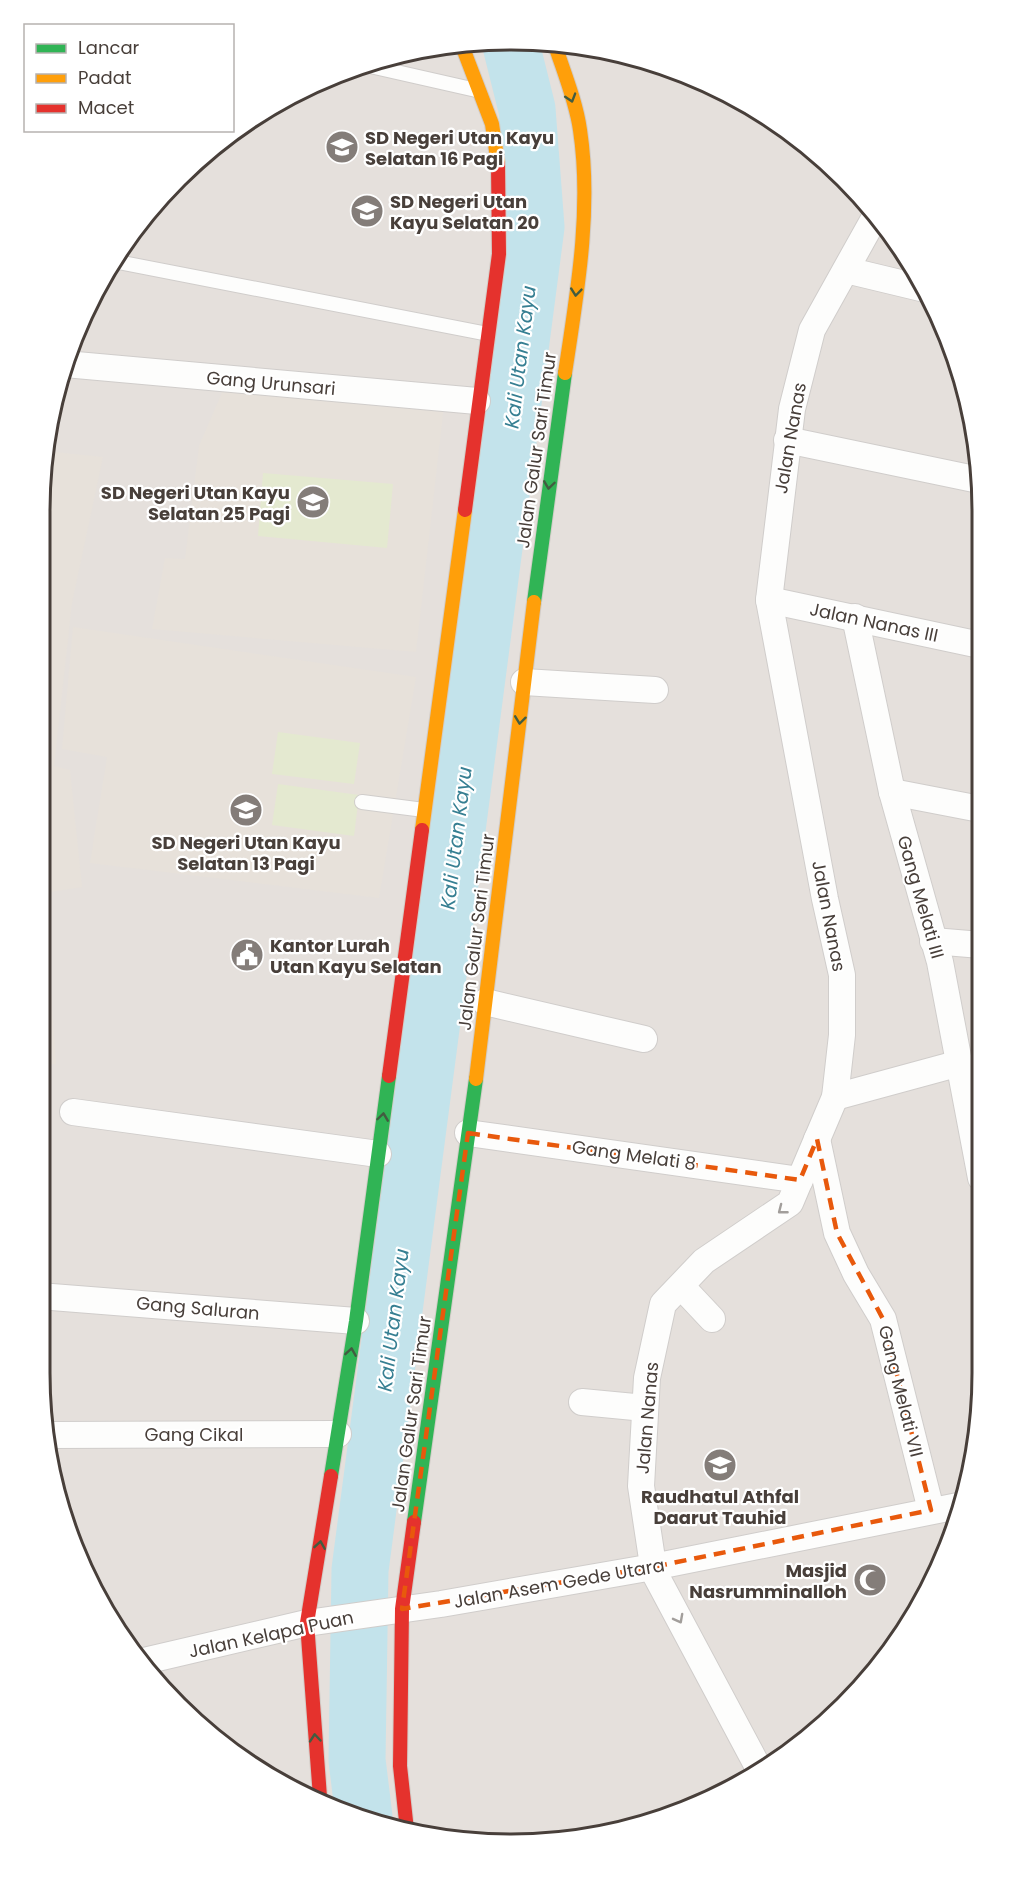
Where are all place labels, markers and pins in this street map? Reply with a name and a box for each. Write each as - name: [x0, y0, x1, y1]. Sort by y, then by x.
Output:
- place label: SD Negeri Utan Kayu Selatan 16 Pagi: [365, 125, 554, 171]
- school or university icon: SD Negeri Utan Kayu Selatan 16 Pagi: [324, 129, 360, 165]
- place label: SD Negeri Utan Kayu Selatan 20: [390, 189, 539, 235]
- school or university icon: SD Negeri Utan Kayu Selatan 20: [349, 193, 385, 229]
- place label: SD Negeri Utan Kayu Selatan 25 Pagi: [101, 480, 290, 526]
- school or university icon: SD Negeri Utan Kayu Selatan 25 Pagi: [295, 484, 331, 520]
- school or university icon: SD Negeri Utan Kayu Selatan 13 Pagi: [228, 792, 264, 828]
- place label: SD Negeri Utan Kayu Selatan 13 Pagi: [151, 830, 341, 876]
- place label: Kantor Lurah Utan Kayu Selatan: [270, 933, 442, 979]
- public building icon: Kantor Lurah Utan Kayu Selatan: [229, 937, 265, 973]
- school or university icon: Raudhatul Athfal Daarut Tauhid: [702, 1447, 738, 1483]
- place label: Raudhatul Athfal Daarut Tauhid: [641, 1484, 799, 1530]
- place label: Masjid Nasrumminalloh: [689, 1558, 847, 1604]
- mosque icon: Masjid Nasrumminalloh: [852, 1562, 888, 1598]

